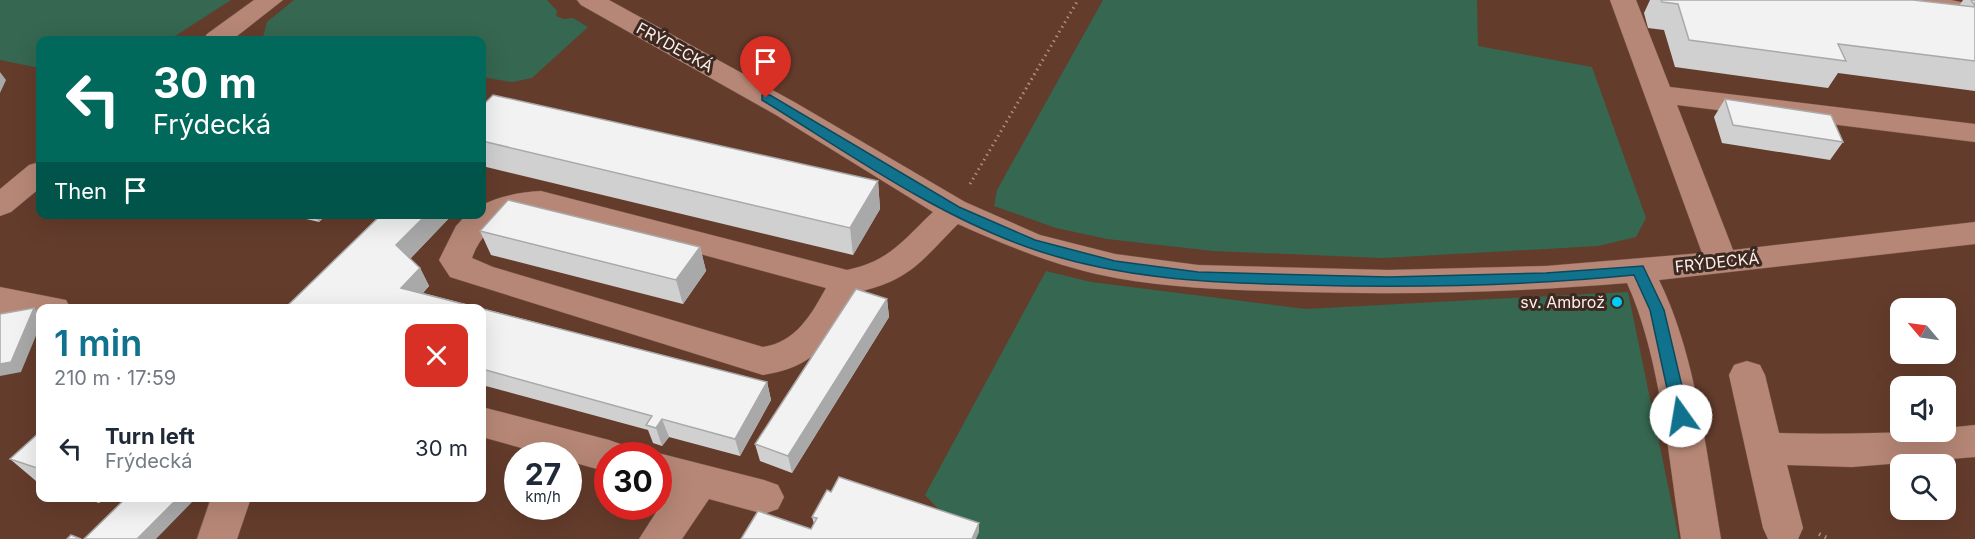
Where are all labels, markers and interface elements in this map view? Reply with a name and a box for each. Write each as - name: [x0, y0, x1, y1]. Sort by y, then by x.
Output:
- street label: FRÝDECKÁ: [633, 18, 717, 76]
- pin: [740, 36, 791, 98]
- icon: arrive: [749, 45, 782, 78]
- text: 30 m: [153, 57, 257, 108]
- icon: left: [54, 60, 132, 138]
- text: Frýdecká: [153, 108, 271, 141]
- icon: arrive: [119, 174, 152, 207]
- text: Then: [54, 178, 107, 204]
- street label: FRÝDECKÁ: [1674, 248, 1760, 276]
- place label: sv. Ambrož: [1520, 292, 1605, 312]
- marker: sv. Ambrož: [1610, 295, 1624, 309]
- north arrow: [1890, 298, 1956, 364]
- map controls: [1890, 298, 1956, 520]
- text: 1 min: [54, 321, 142, 365]
- button: close: [405, 324, 468, 387]
- text: 210 m · 17:59: [54, 366, 176, 390]
- button: sound: [1890, 376, 1956, 442]
- position arrow: [1649, 384, 1713, 448]
- text: Turn left: [105, 423, 195, 449]
- icon: left: [54, 432, 87, 465]
- text: 30 m: [415, 435, 468, 461]
- speed limit sign: 30: [594, 442, 672, 520]
- text: Frýdecká: [105, 449, 192, 473]
- button: search: [1890, 454, 1956, 520]
- text: 27: [525, 456, 561, 492]
- text: km/h: [525, 487, 561, 506]

